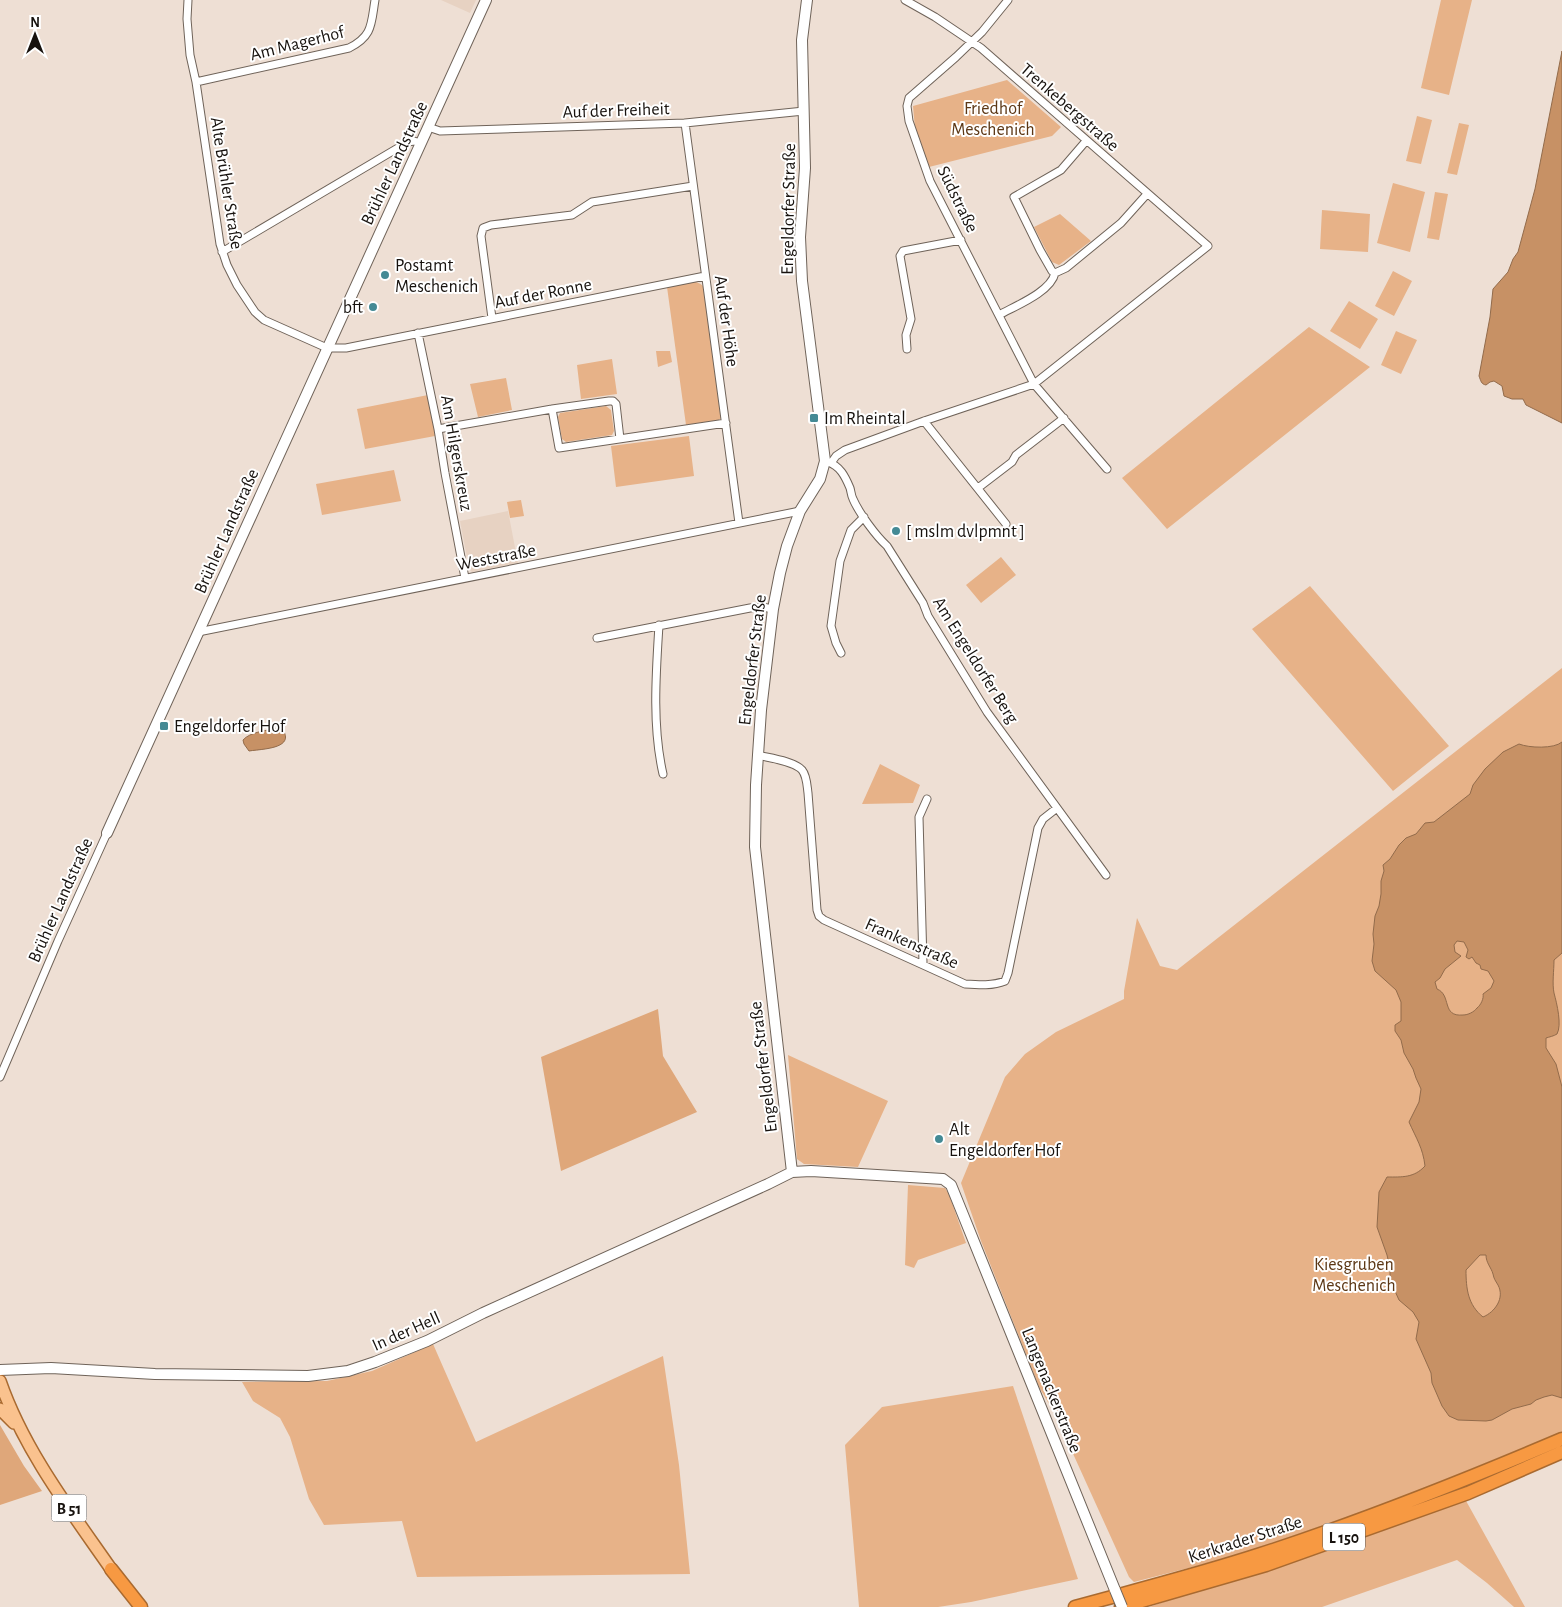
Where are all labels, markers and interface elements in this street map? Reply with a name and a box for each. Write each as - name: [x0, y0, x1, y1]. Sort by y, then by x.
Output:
- north arrow: [10, 10, 60, 60]
- text: N: [30, 16, 40, 30]
- street label: Am Magerhof: [248, 23, 348, 64]
- street label: Trenkebergstraße: [1017, 60, 1122, 155]
- street label: Brühler Landstraße: [358, 99, 431, 228]
- street label: Auf der Freiheit: [562, 100, 670, 122]
- park label: Friedhof Meschenich: [951, 100, 1035, 139]
- street label: Alte Brühler Straße: [207, 116, 245, 250]
- street label: Engeldorfer Straße: [779, 143, 799, 275]
- street label: Südstraße: [933, 163, 981, 236]
- place label: Postamt Meschenich: [395, 257, 478, 296]
- marker: Postamt Meschenich: [379, 269, 391, 281]
- street label: Auf der Höhe: [711, 274, 741, 368]
- street label: Auf der Ronne: [493, 276, 593, 312]
- place label: bft: [343, 299, 363, 317]
- marker: bft: [367, 301, 379, 313]
- street label: Am Hilgerskreuz: [437, 394, 475, 512]
- place label: Im Rheintal: [824, 410, 906, 428]
- marker: Im Rheintal: [808, 412, 820, 424]
- street label: Brühler Landstraße: [191, 466, 262, 596]
- place label: [ mslm dvlpmnt ]: [906, 523, 1025, 541]
- marker: [ mslm dvlpmnt ]: [890, 525, 902, 537]
- street label: Weststraße: [455, 541, 537, 575]
- street label: Engeldorfer Straße: [736, 594, 770, 727]
- street label: Am Engeldorfer Berg: [929, 594, 1021, 727]
- place label: Engeldorfer Hof: [174, 718, 287, 736]
- marker: Engeldorfer Hof: [158, 720, 170, 732]
- street label: Brühler Landstraße: [25, 835, 96, 965]
- street label: Frankenstraße: [862, 915, 961, 973]
- street label: Engeldorfer Straße: [747, 1000, 781, 1133]
- place label: Alt Engeldorfer Hof: [949, 1121, 1062, 1160]
- marker: Alt Engeldorfer Hof: [933, 1133, 945, 1145]
- park label: Kiesgruben Meschenich: [1312, 1256, 1396, 1295]
- street label: In der Hell: [370, 1309, 443, 1355]
- street label: Langenackerstraße: [1018, 1325, 1084, 1455]
- road number: B 51: [52, 1495, 86, 1522]
- street label: Kerkrader Straße: [1186, 1513, 1304, 1567]
- road number: L 150: [1323, 1524, 1365, 1550]

